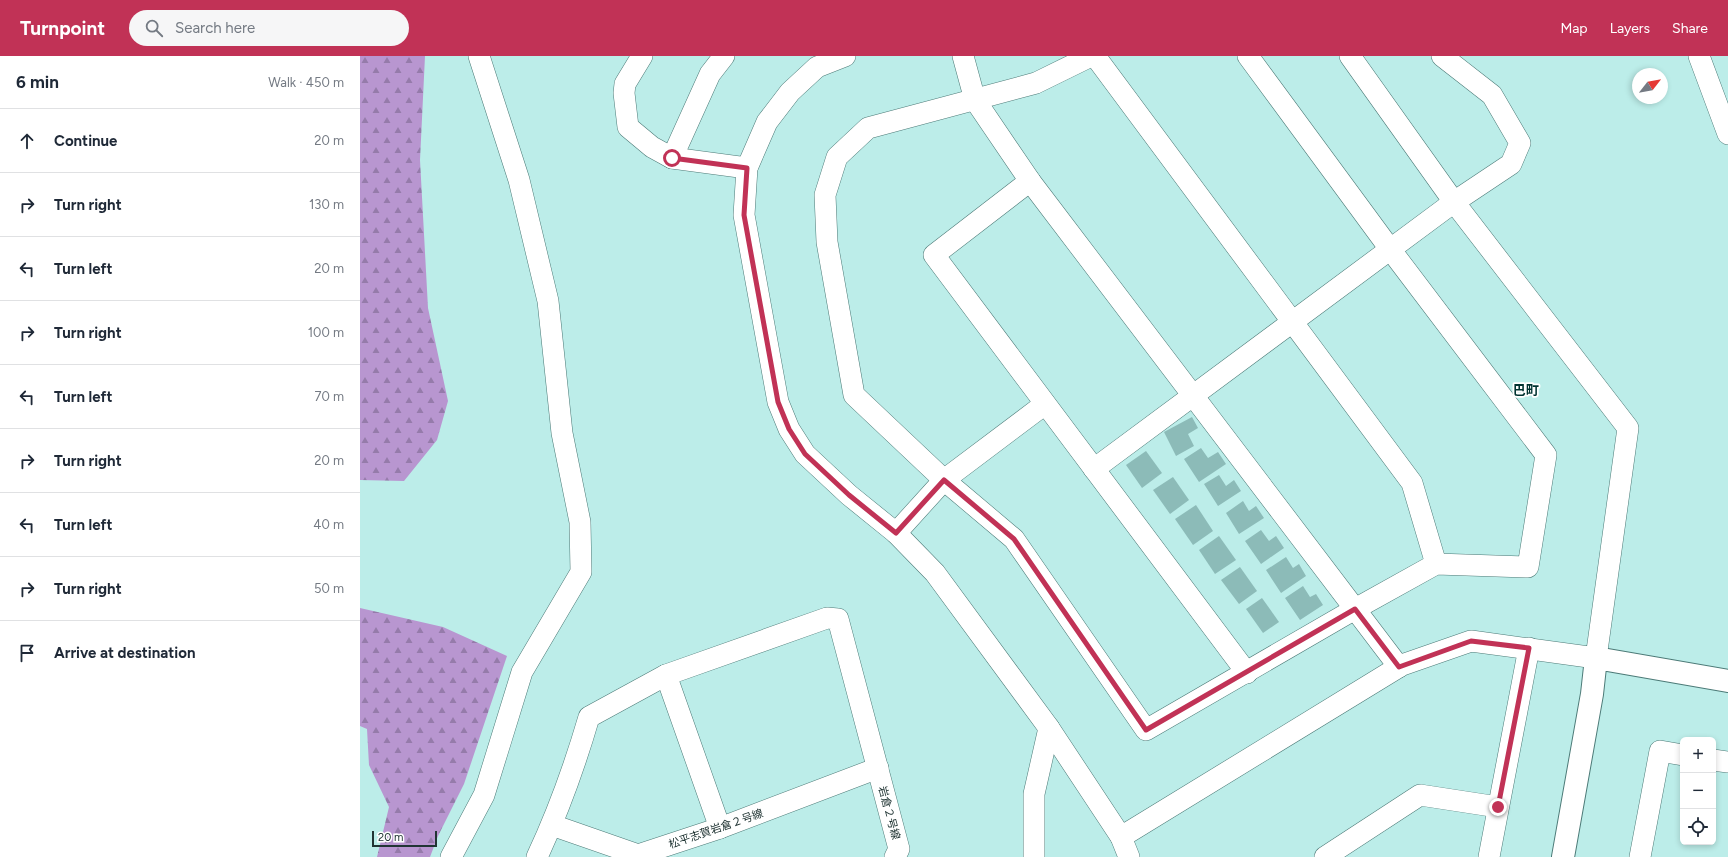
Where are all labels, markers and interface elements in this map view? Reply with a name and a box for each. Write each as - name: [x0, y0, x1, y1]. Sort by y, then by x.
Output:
- search box: [129, 10, 409, 46]
- text: Turnpoint: [20, 17, 105, 40]
- icon: search: [143, 17, 165, 39]
- text: Search here: [175, 19, 255, 37]
- text: Map: [1560, 20, 1588, 37]
- text: Layers: [1610, 20, 1650, 37]
- text: Share: [1672, 20, 1708, 37]
- north arrow: [1632, 68, 1668, 104]
- text: 6 min: [16, 72, 59, 92]
- text: Walk · 450 m: [268, 75, 344, 90]
- icon: ahead: [16, 130, 38, 152]
- text: Continue: [54, 132, 117, 150]
- text: 20 m: [314, 133, 344, 148]
- route start: [663, 149, 681, 167]
- icon: right: [16, 194, 38, 216]
- text: Turn right: [54, 196, 122, 214]
- text: 130 m: [309, 197, 344, 212]
- icon: left: [16, 258, 38, 280]
- text: Turn left: [54, 260, 112, 278]
- text: 20 m: [314, 261, 344, 276]
- icon: right: [16, 322, 38, 344]
- text: Turn right: [54, 324, 122, 342]
- text: 100 m: [308, 325, 344, 340]
- district label: 巴町: [1513, 383, 1539, 398]
- icon: left: [16, 386, 38, 408]
- text: Turn left: [54, 388, 112, 406]
- text: 70 m: [314, 389, 344, 404]
- icon: right: [16, 450, 38, 472]
- text: Turn right: [54, 452, 122, 470]
- text: 20 m: [314, 453, 344, 468]
- icon: left: [16, 514, 38, 536]
- text: Turn left: [54, 516, 112, 534]
- text: 40 m: [313, 517, 344, 532]
- icon: right: [16, 578, 38, 600]
- text: Turn right: [54, 580, 122, 598]
- text: 50 m: [314, 581, 344, 596]
- icon: arrive: [16, 642, 38, 664]
- text: Arrive at destination: [54, 644, 195, 662]
- map controls: [1680, 737, 1716, 845]
- button: +: [1680, 737, 1716, 773]
- button: −: [1680, 773, 1716, 809]
- street label: 岩倉２号線: [876, 785, 902, 841]
- route end: [1489, 798, 1507, 816]
- street label: 松平志賀岩倉２号線: [667, 807, 765, 851]
- button: locate: [1680, 809, 1716, 845]
- scale bar: [372, 829, 437, 848]
- text: 20 m: [378, 831, 403, 844]

